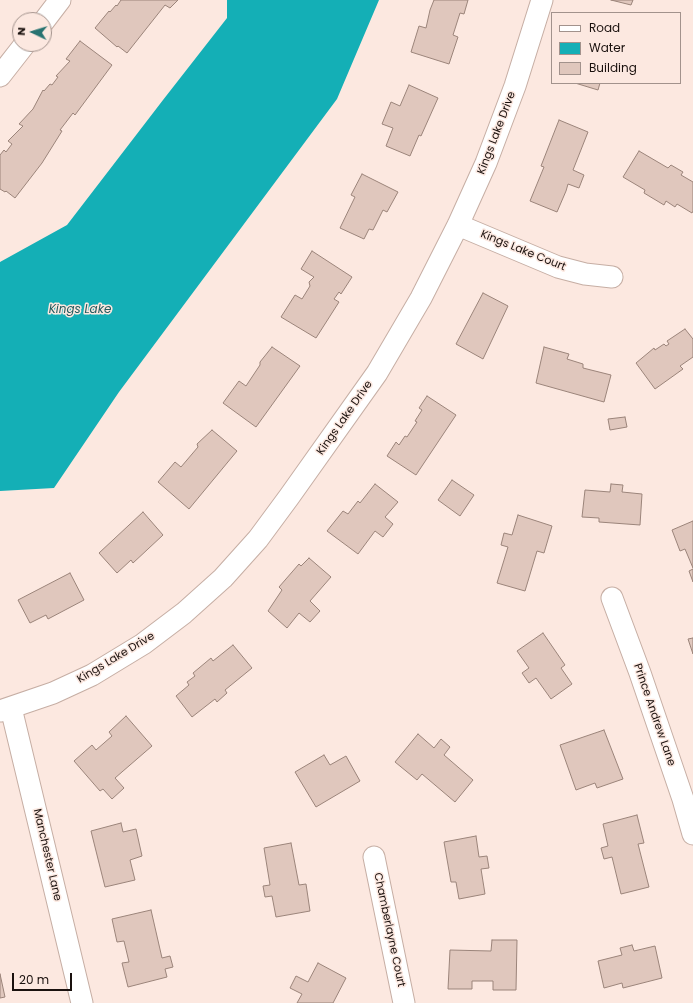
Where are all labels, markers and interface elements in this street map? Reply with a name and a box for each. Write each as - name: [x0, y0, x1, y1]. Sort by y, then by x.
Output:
- north arrow: [12, 12, 52, 52]
- legend: [551, 12, 681, 84]
- text: Road: [589, 19, 620, 36]
- text: N: [13, 27, 29, 36]
- text: Water: [589, 39, 625, 56]
- text: Building: [589, 59, 637, 76]
- street label: Kings Lake Drive: [475, 90, 519, 176]
- street label: Kings Lake Court: [478, 228, 568, 274]
- water label: Kings Lake: [49, 303, 111, 317]
- street label: Kings Lake Drive: [314, 378, 376, 458]
- street label: Kings Lake Drive: [75, 630, 157, 686]
- street label: Prince Andrew Lane: [630, 662, 678, 768]
- street label: Manchester Lane: [30, 808, 64, 902]
- street label: Chamberlayne Court: [370, 872, 408, 988]
- scale bar: [14, 965, 74, 991]
- text: 20 m: [19, 971, 49, 988]

